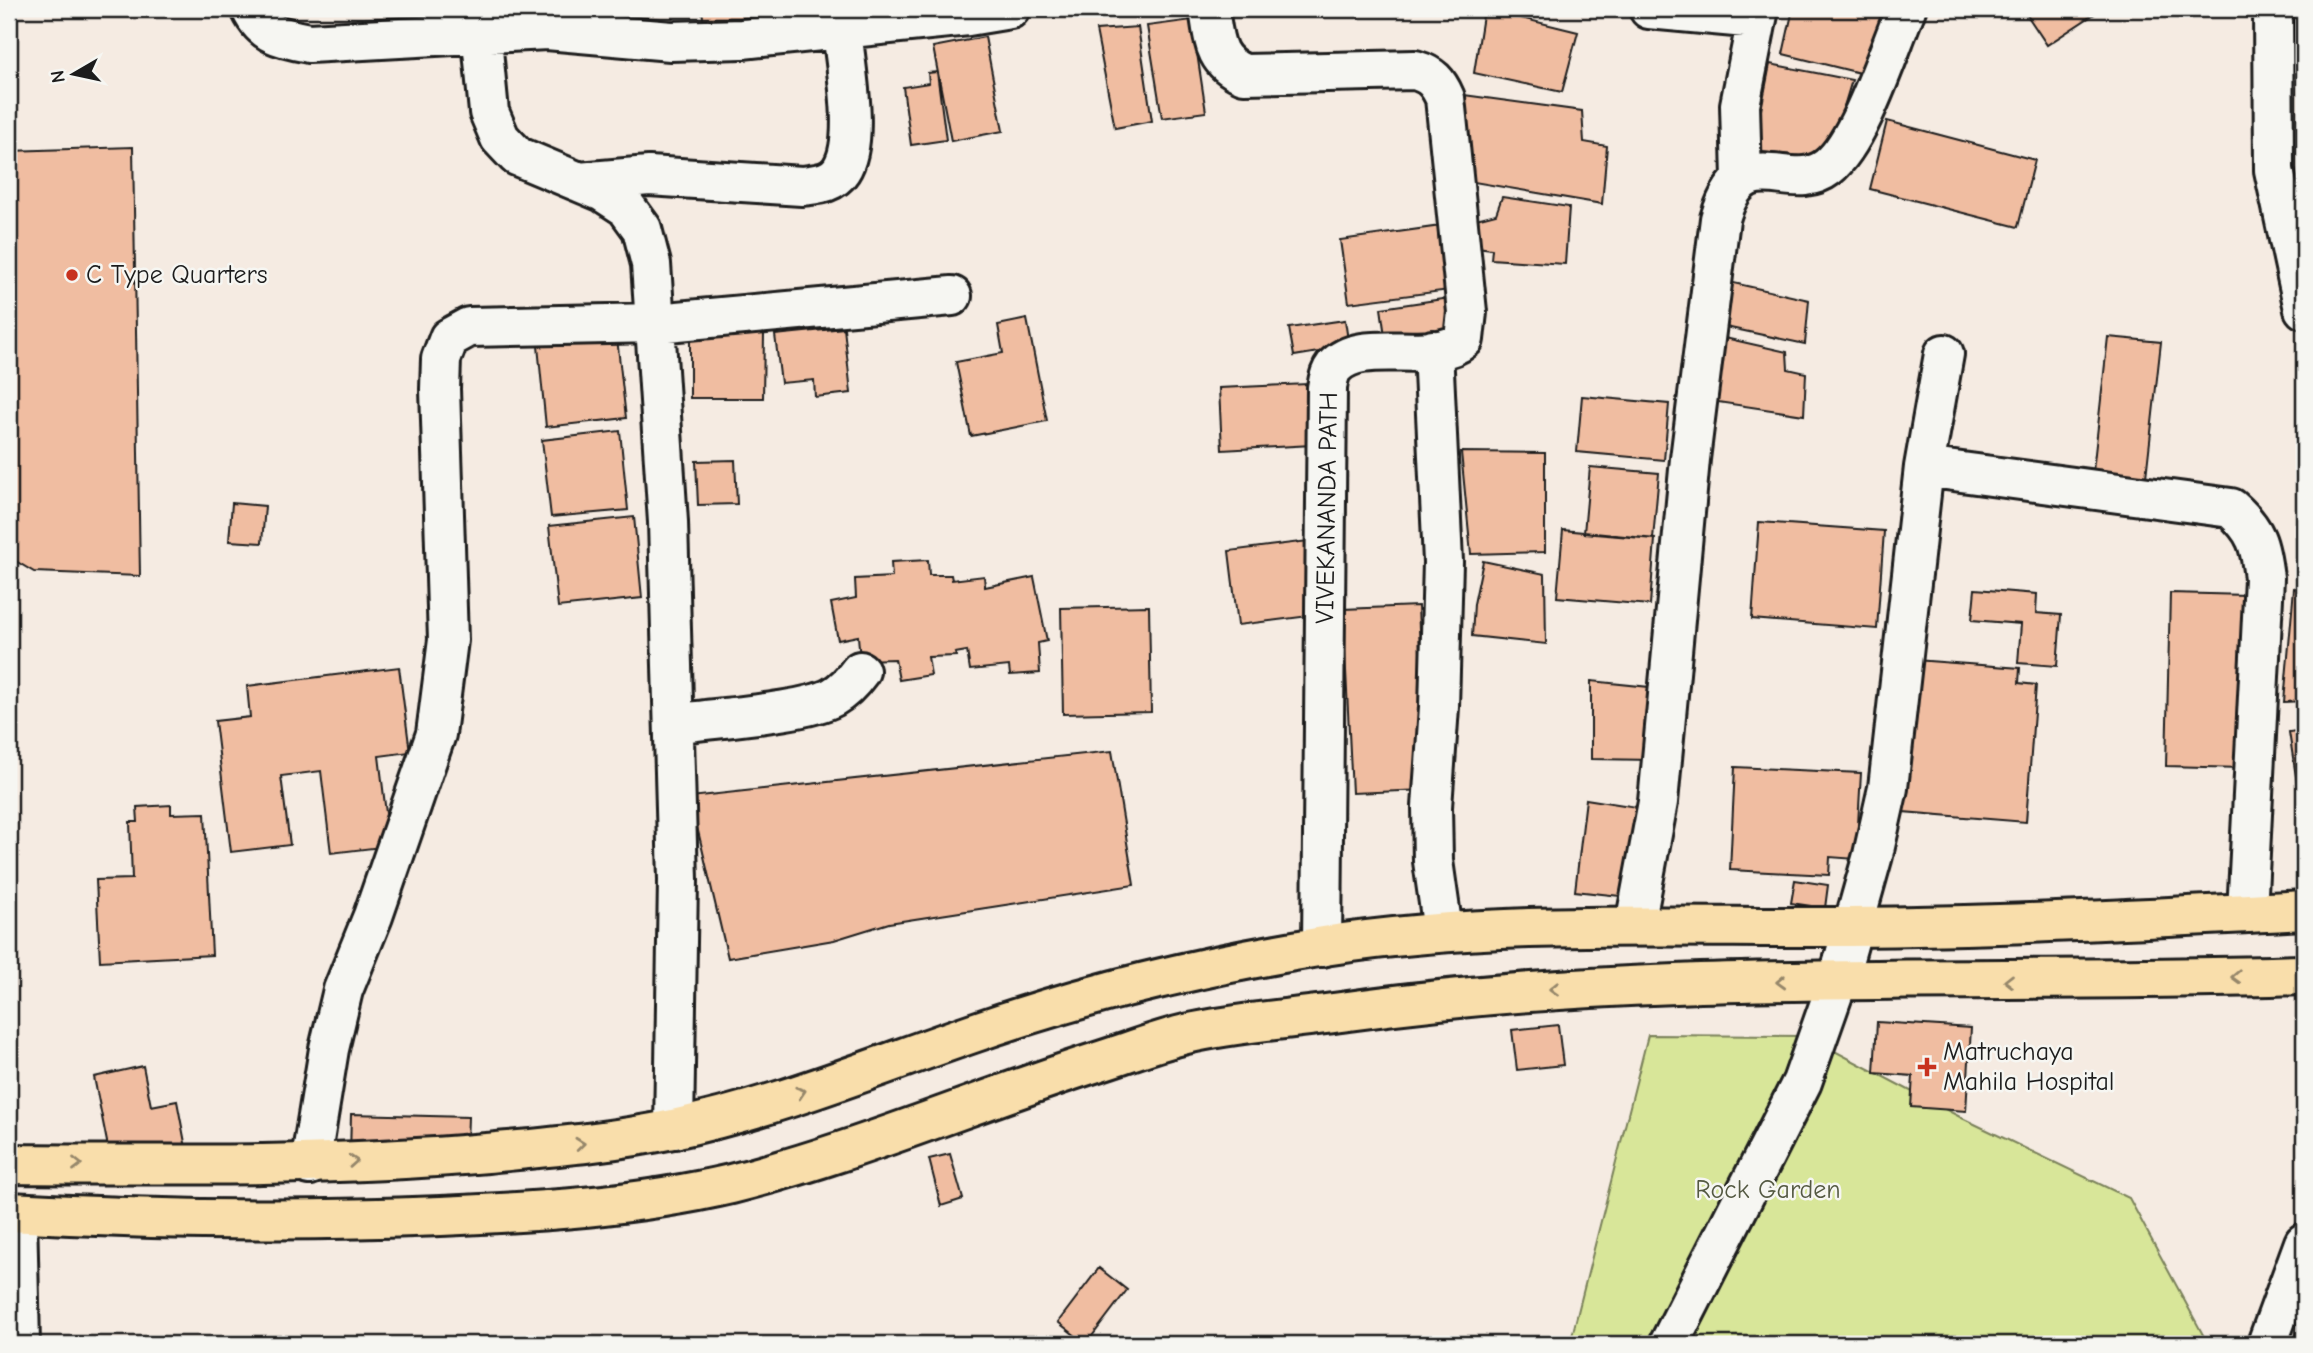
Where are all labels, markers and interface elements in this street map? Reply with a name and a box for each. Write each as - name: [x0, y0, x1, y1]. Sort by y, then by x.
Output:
- north arrow: [38, 38, 108, 108]
- text: N: [46, 69, 70, 84]
- place label: C Type Quarters: [86, 260, 268, 290]
- marker: C Type Quarters: [64, 267, 80, 283]
- street label: VIVEKANANDA PATH: [1310, 392, 1344, 624]
- one-way arrow: [2230, 969, 2241, 985]
- one-way arrow: [2003, 973, 2013, 989]
- one-way arrow: [1775, 974, 1786, 989]
- one-way arrow: [1548, 981, 1559, 996]
- place label: Matruchaya Mahila Hospital: [1943, 1037, 2115, 1097]
- marker: Matruchaya Mahila Hospital: [1917, 1057, 1937, 1077]
- one-way arrow: [794, 1086, 807, 1100]
- one-way arrow: [574, 1137, 586, 1152]
- one-way arrow: [348, 1154, 359, 1169]
- one-way arrow: [72, 1156, 83, 1172]
- park label: Rock Garden: [1695, 1175, 1841, 1205]

